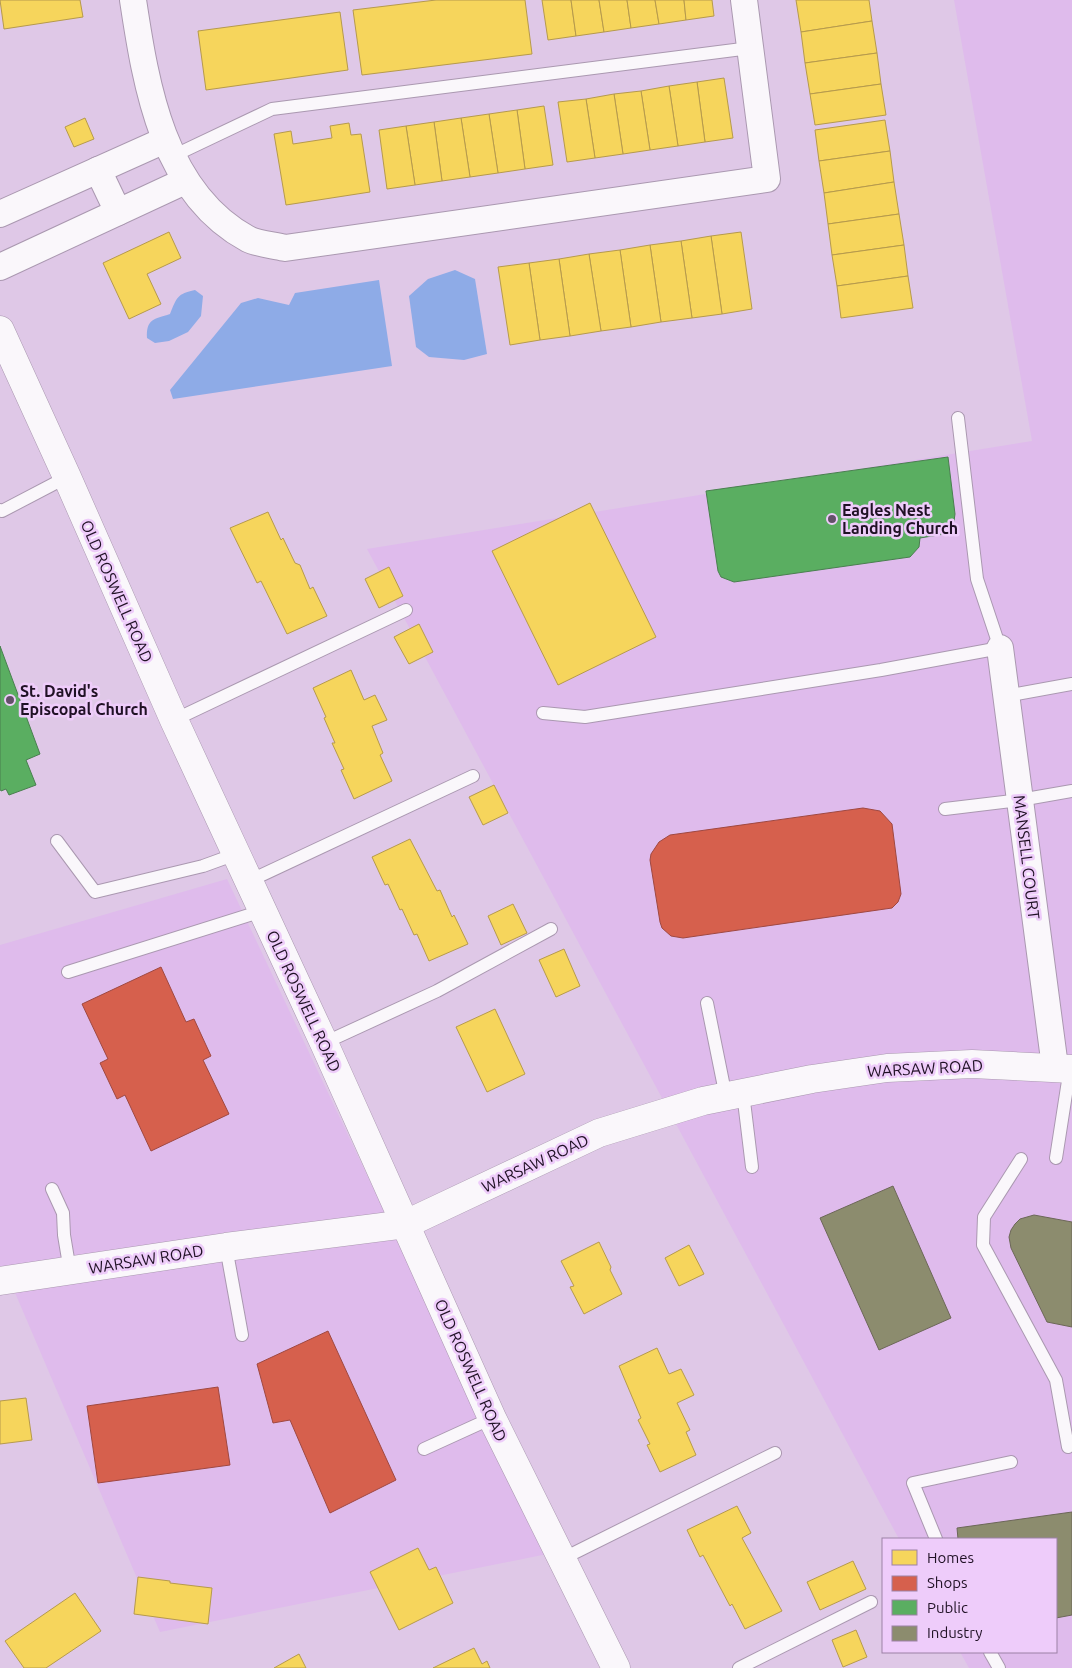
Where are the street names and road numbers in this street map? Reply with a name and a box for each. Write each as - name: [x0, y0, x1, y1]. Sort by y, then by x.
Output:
- street label: OLD ROSWELL ROAD: [77, 517, 157, 665]
- street label: MANSELL COURT: [1010, 794, 1044, 920]
- street label: OLD ROSWELL ROAD: [263, 927, 345, 1075]
- street label: WARSAW ROAD: [867, 1056, 983, 1080]
- street label: WARSAW ROAD: [479, 1130, 591, 1196]
- street label: WARSAW ROAD: [87, 1241, 205, 1277]
- street label: OLD ROSWELL ROAD: [431, 1296, 511, 1444]

